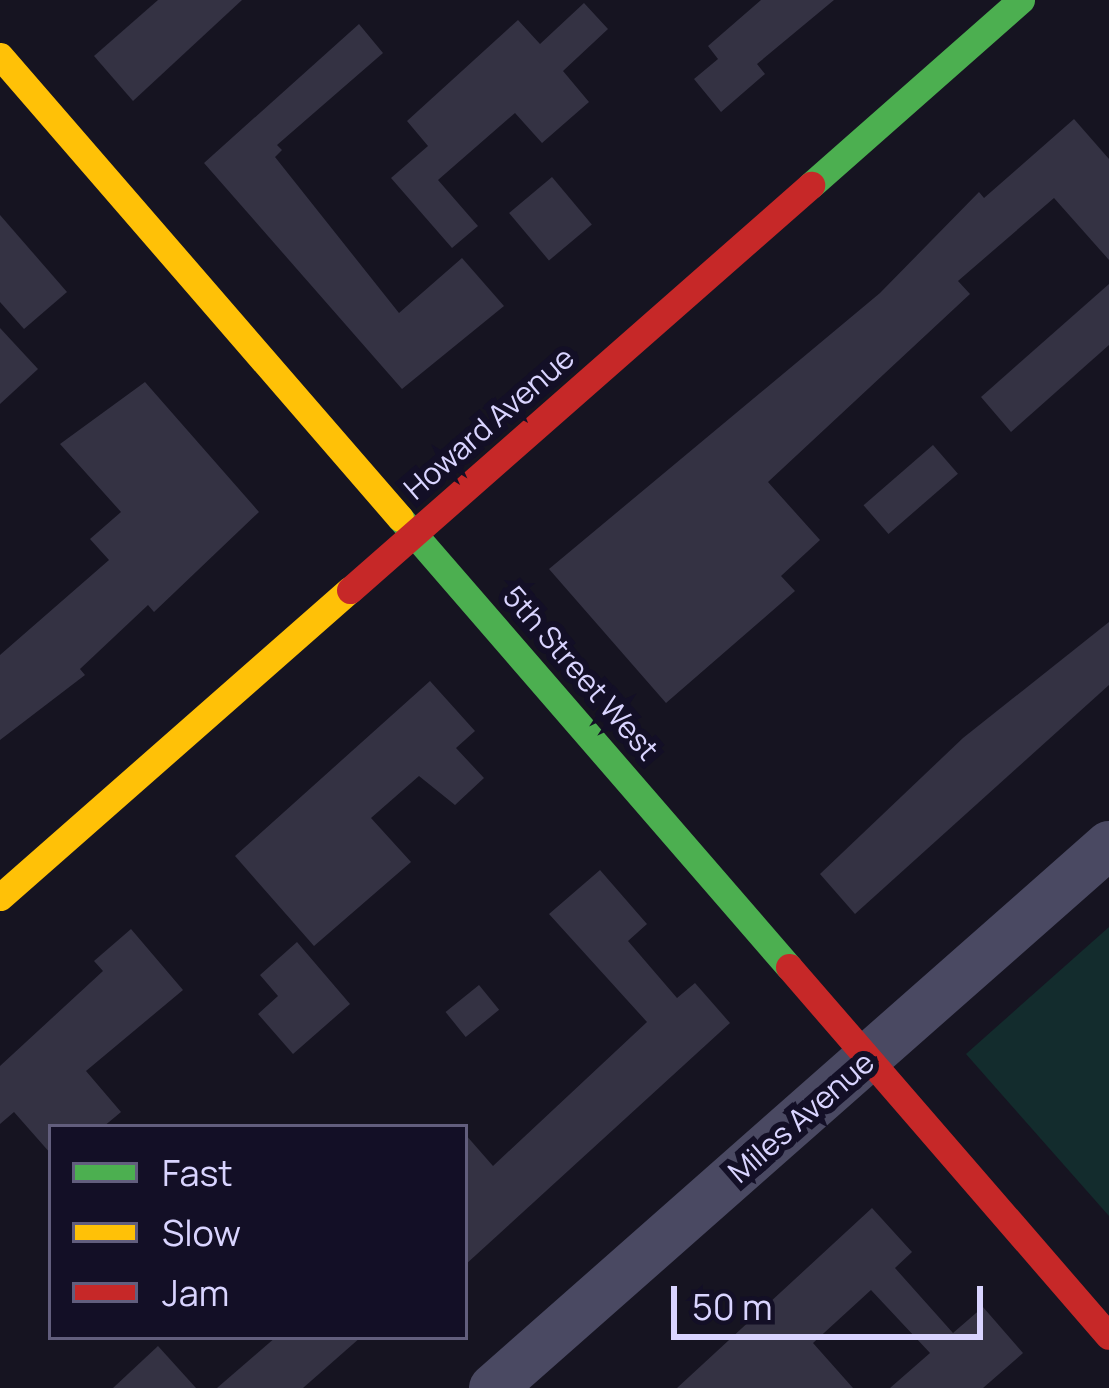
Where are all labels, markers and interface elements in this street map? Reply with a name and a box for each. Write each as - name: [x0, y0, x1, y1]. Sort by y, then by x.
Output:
- street label: Howard Avenue: [397, 339, 581, 507]
- street label: 5th Street West: [496, 579, 666, 767]
- street label: Miles Avenue: [721, 1044, 881, 1190]
- legend: [48, 1124, 468, 1340]
- text: Fast: [162, 1148, 233, 1197]
- text: Slow: [162, 1208, 241, 1257]
- scale bar: [677, 1262, 989, 1336]
- text: Jam: [162, 1268, 229, 1317]
- text: 50 m: [692, 1282, 772, 1331]

